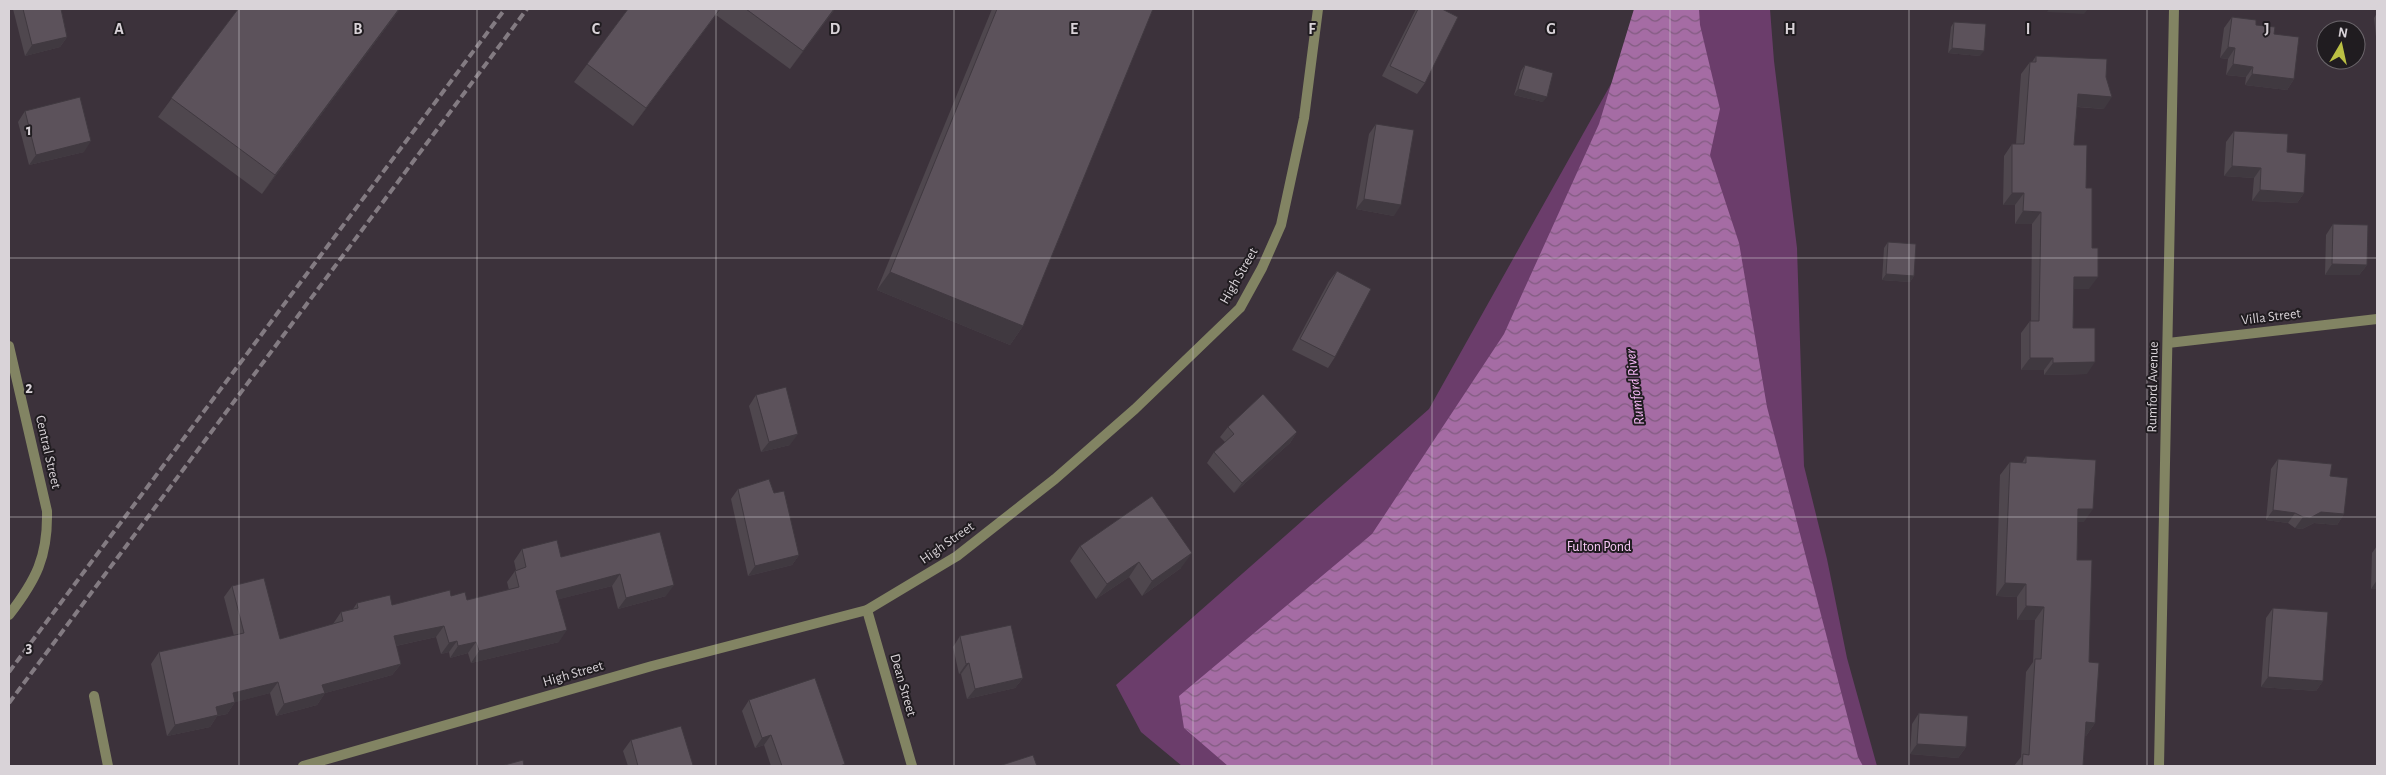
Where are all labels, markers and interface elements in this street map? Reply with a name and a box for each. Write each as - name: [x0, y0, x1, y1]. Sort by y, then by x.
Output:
- north arrow: [2316, 20, 2366, 70]
- text: A: [114, 21, 124, 37]
- text: B: [353, 21, 363, 37]
- text: C: [592, 21, 601, 37]
- text: D: [830, 21, 841, 37]
- text: E: [1070, 21, 1078, 37]
- text: F: [1308, 21, 1316, 37]
- text: G: [1546, 21, 1556, 37]
- text: H: [1784, 21, 1796, 37]
- text: I: [2026, 21, 2030, 37]
- text: J: [2264, 21, 2270, 37]
- text: N: [2337, 25, 2349, 41]
- text: 1: [26, 122, 32, 138]
- street label: High Street: [1217, 245, 1261, 306]
- street label: Villa Street: [2240, 306, 2302, 328]
- street label: Rumford Avenue: [2145, 341, 2161, 433]
- water label: Rumford River: [1623, 347, 1647, 426]
- text: 2: [25, 380, 33, 396]
- street label: Central Street: [33, 414, 63, 490]
- street label: High Street: [917, 519, 977, 567]
- park label: Fulton Pond: [1567, 540, 1631, 554]
- text: 3: [26, 639, 33, 655]
- street label: Dean Street: [887, 652, 919, 718]
- street label: High Street: [541, 659, 605, 689]

